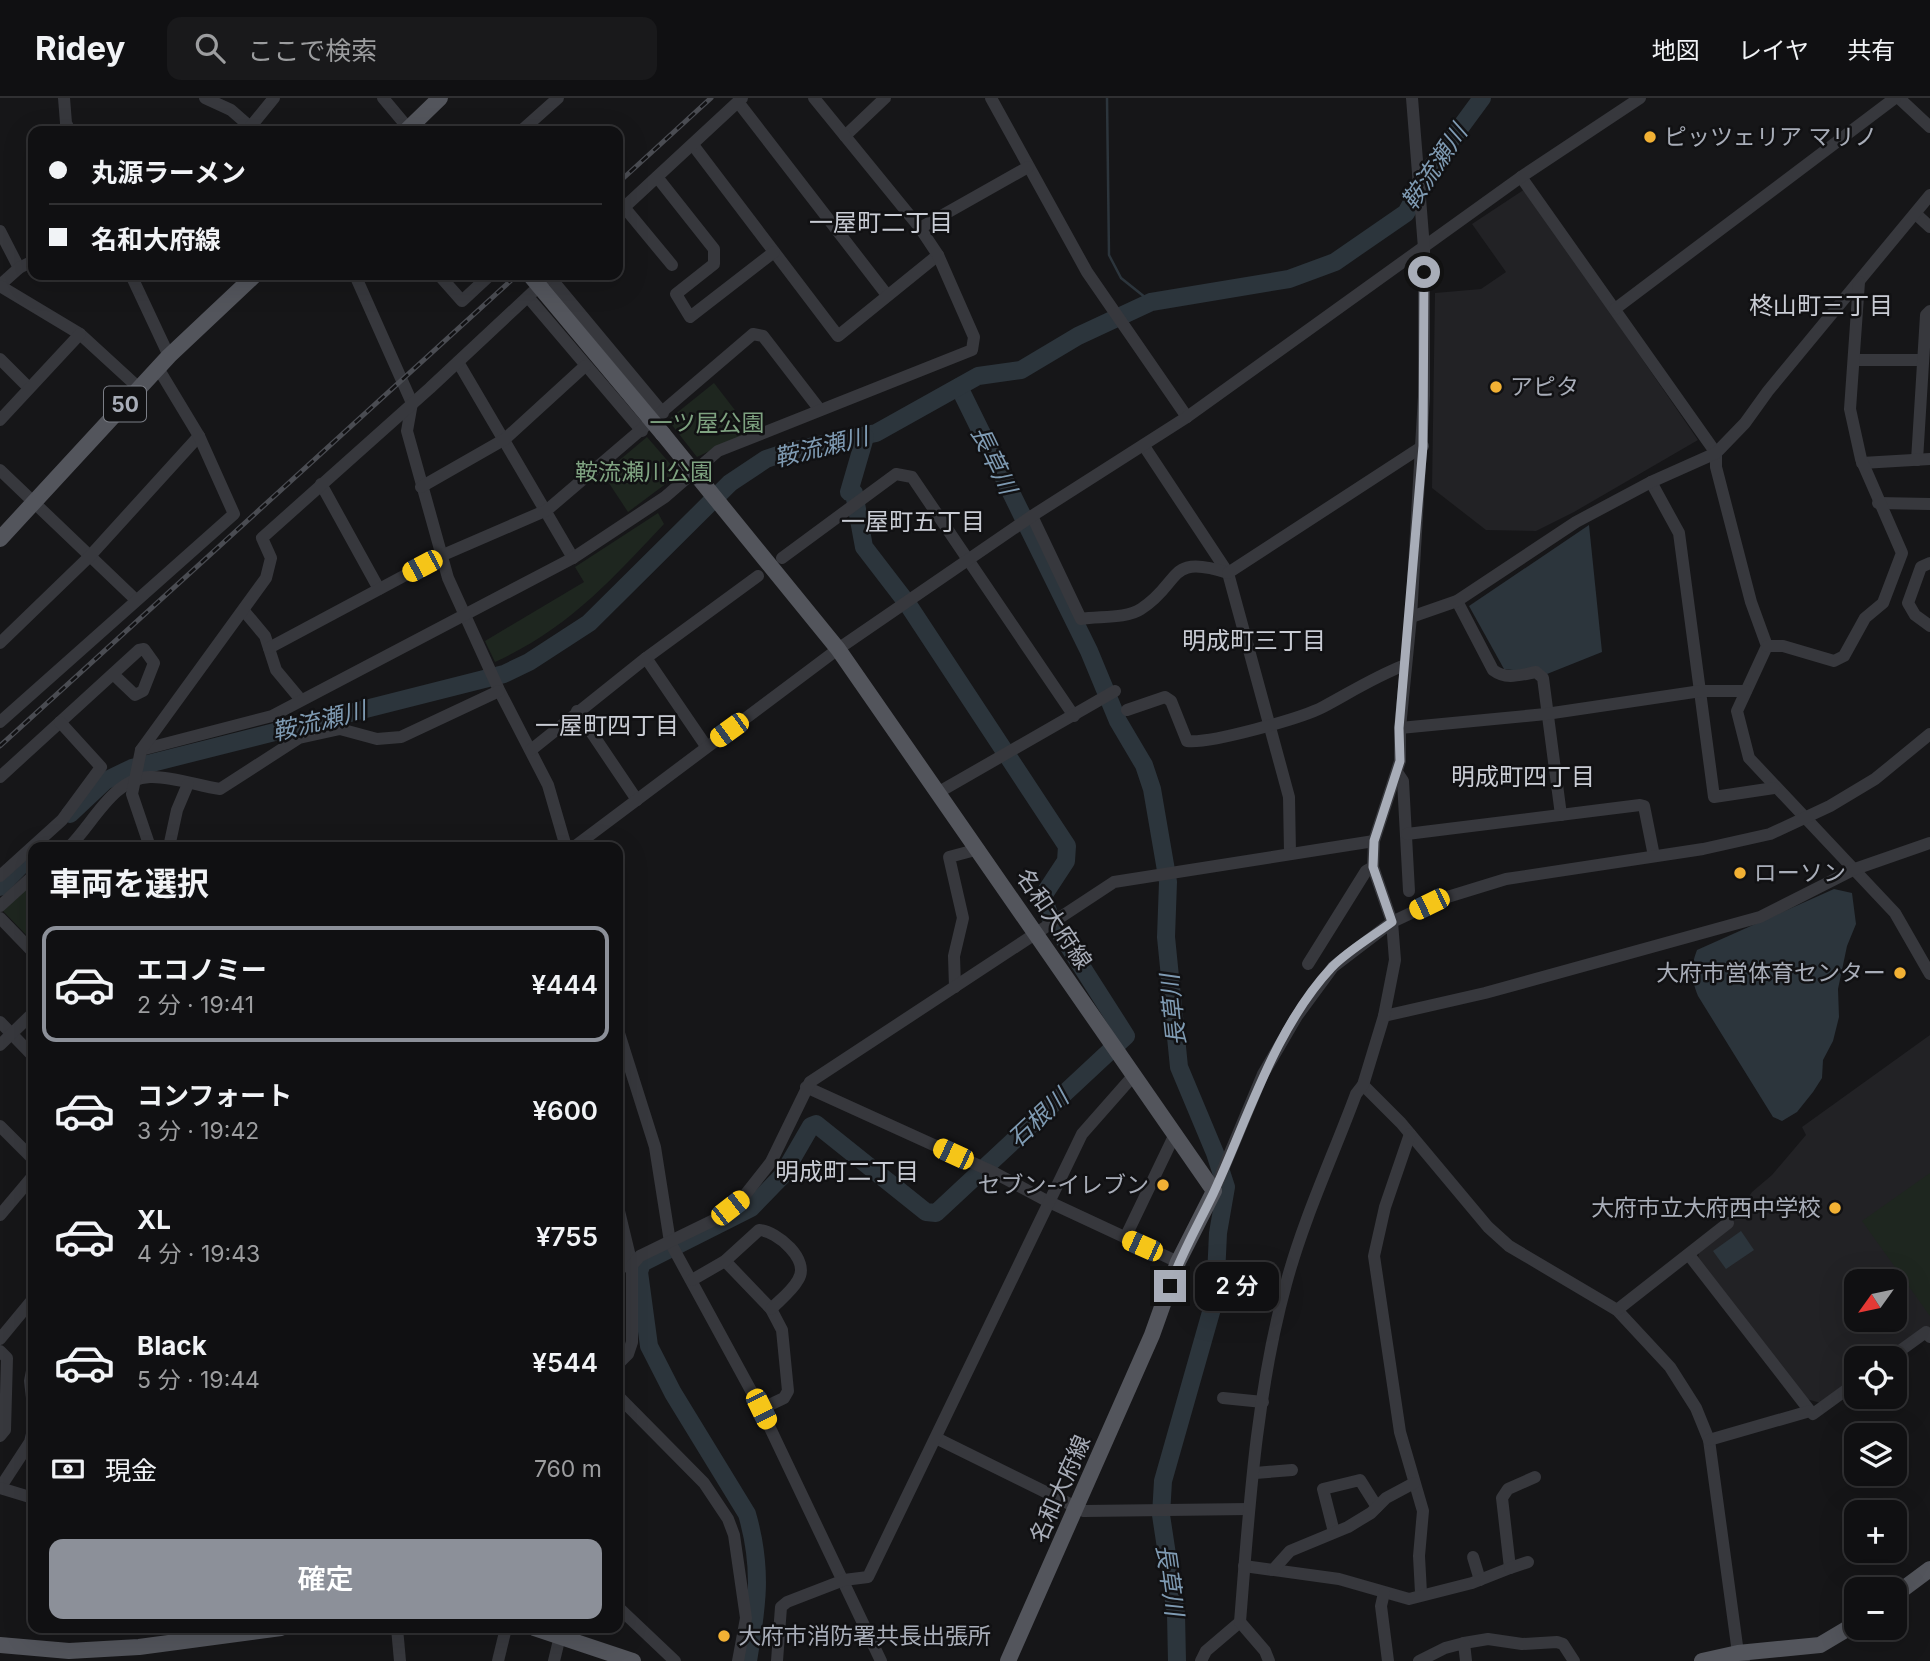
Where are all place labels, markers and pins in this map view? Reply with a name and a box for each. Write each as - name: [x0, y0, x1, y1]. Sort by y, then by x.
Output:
- place label: ピッツェリア マリノ: [1664, 123, 1877, 151]
- marker: ピッツェリア マリノ: [1642, 129, 1658, 145]
- place label: アピタ: [1510, 373, 1579, 401]
- marker: アピタ: [1488, 379, 1504, 395]
- place label: ローソン: [1754, 859, 1846, 887]
- marker: ローソン: [1732, 865, 1748, 881]
- place label: 大府市営体育センター: [1656, 959, 1886, 987]
- marker: 大府市営体育センター: [1892, 965, 1908, 981]
- place label: セブン-イレブン: [977, 1171, 1149, 1199]
- marker: セブン-イレブン: [1155, 1177, 1171, 1193]
- place label: 大府市立大府西中学校: [1591, 1194, 1821, 1222]
- marker: 大府市立大府西中学校: [1827, 1200, 1843, 1216]
- place label: 大府市消防署共長出張所: [738, 1622, 991, 1650]
- marker: 大府市消防署共長出張所: [716, 1628, 732, 1644]

